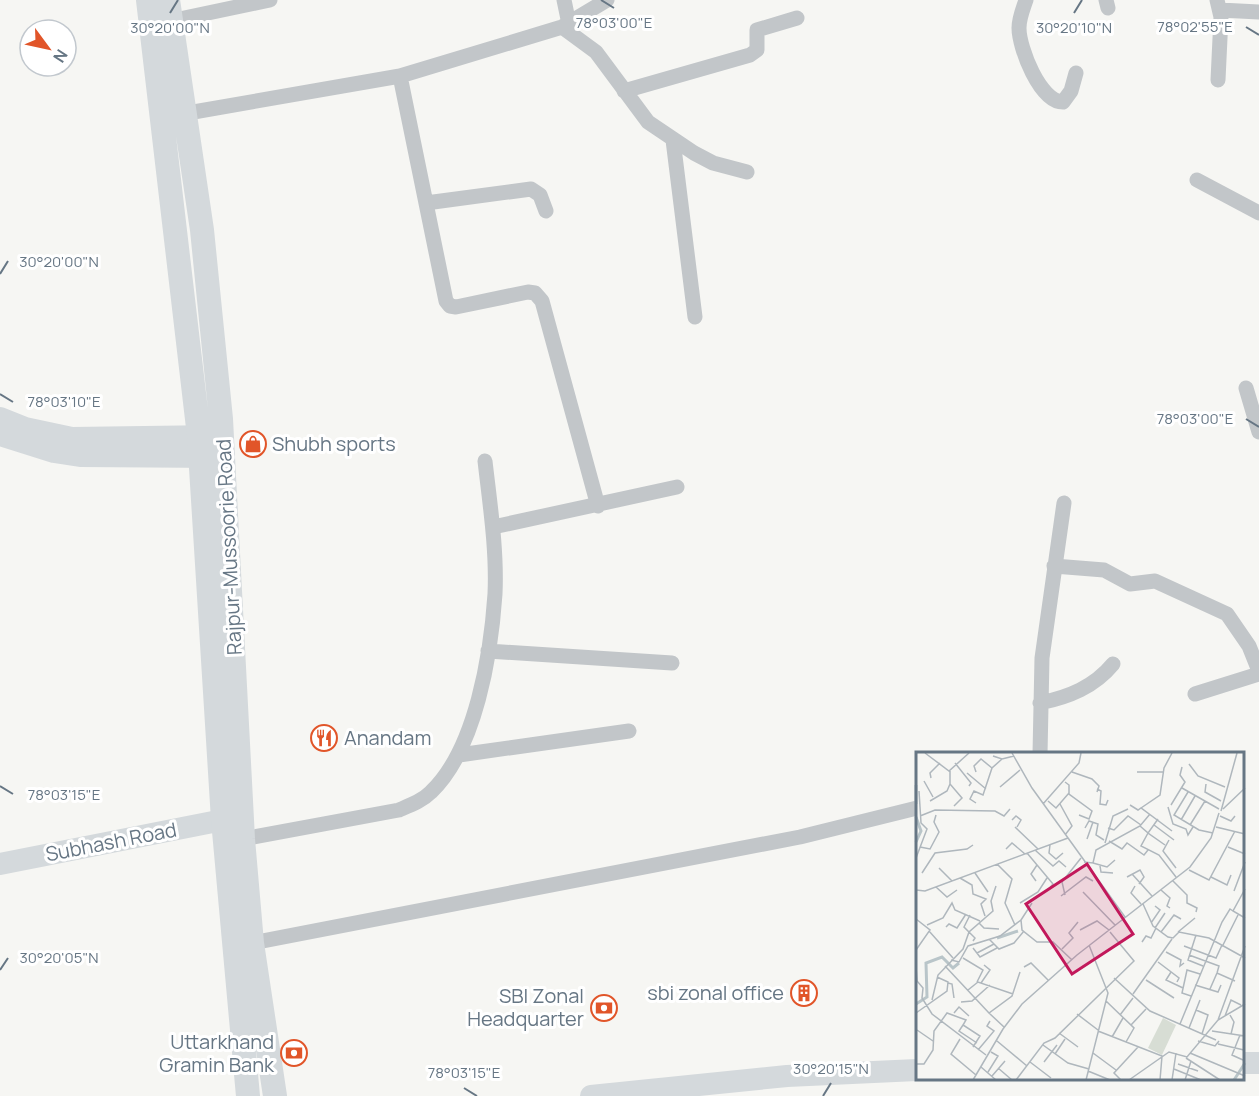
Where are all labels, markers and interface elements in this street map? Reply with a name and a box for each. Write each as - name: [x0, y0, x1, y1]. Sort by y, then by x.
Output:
- text: 78°03'00"E: [576, 12, 652, 33]
- text: 78°02'55"E: [1157, 16, 1233, 37]
- text: 30°20'00"N: [130, 17, 210, 38]
- text: 30°20'10"N: [1036, 17, 1112, 38]
- north arrow: [18, 18, 78, 78]
- text: N: [48, 45, 73, 67]
- text: 30°20'00"N: [19, 251, 99, 272]
- text: 78°03'10"E: [27, 391, 101, 412]
- text: 78°03'00"E: [1157, 408, 1233, 429]
- shop icon: Shubh sports: [238, 429, 268, 459]
- place label: Shubh sports: [272, 430, 396, 457]
- street label: Rajpur-Mussoorie Road: [209, 438, 248, 656]
- restaurant icon: Anandam: [309, 723, 339, 753]
- place label: Anandam: [344, 724, 431, 751]
- inset map: [916, 752, 1244, 1081]
- text: 78°03'15"E: [28, 784, 100, 805]
- street label: Subhash Road: [43, 816, 179, 867]
- text: 30°20'05"N: [19, 947, 99, 968]
- building icon: sbi zonal office: [789, 978, 819, 1008]
- place label: sbi zonal office: [647, 979, 784, 1006]
- place label: SBI Zonal Headquarter: [467, 982, 584, 1032]
- bank icon: SBI Zonal Headquarter: [589, 993, 619, 1023]
- place label: Uttarkhand Gramin Bank: [159, 1028, 275, 1078]
- bank icon: Uttarkhand Gramin Bank: [279, 1038, 309, 1068]
- text: 30°20'15"N: [793, 1058, 869, 1079]
- text: 78°03'15"E: [428, 1062, 500, 1083]

